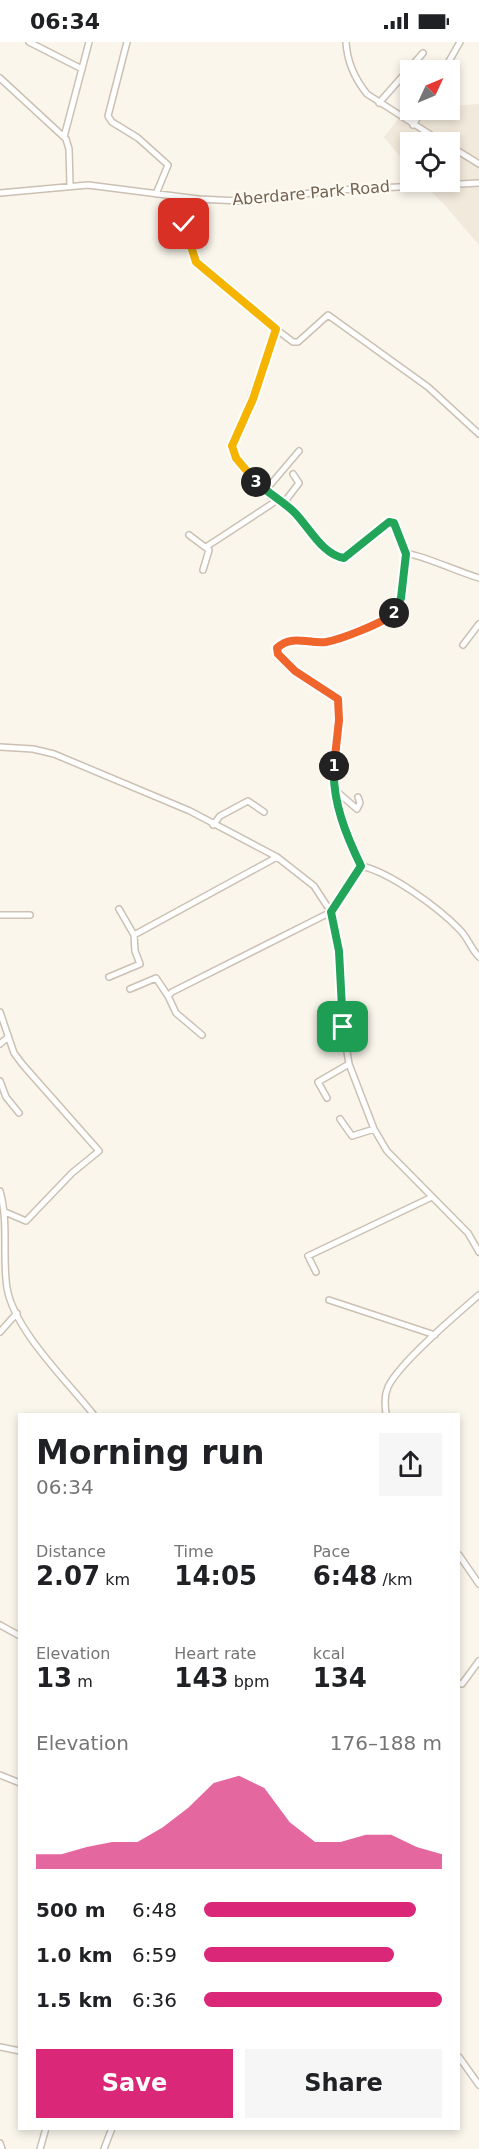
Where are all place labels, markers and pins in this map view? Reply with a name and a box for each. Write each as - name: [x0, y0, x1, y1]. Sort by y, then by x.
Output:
- pin: [158, 198, 209, 249]
- pin: 3: [241, 467, 271, 497]
- pin: 2: [379, 598, 409, 628]
- pin: 1: [319, 751, 349, 781]
- pin: [317, 1001, 368, 1052]

